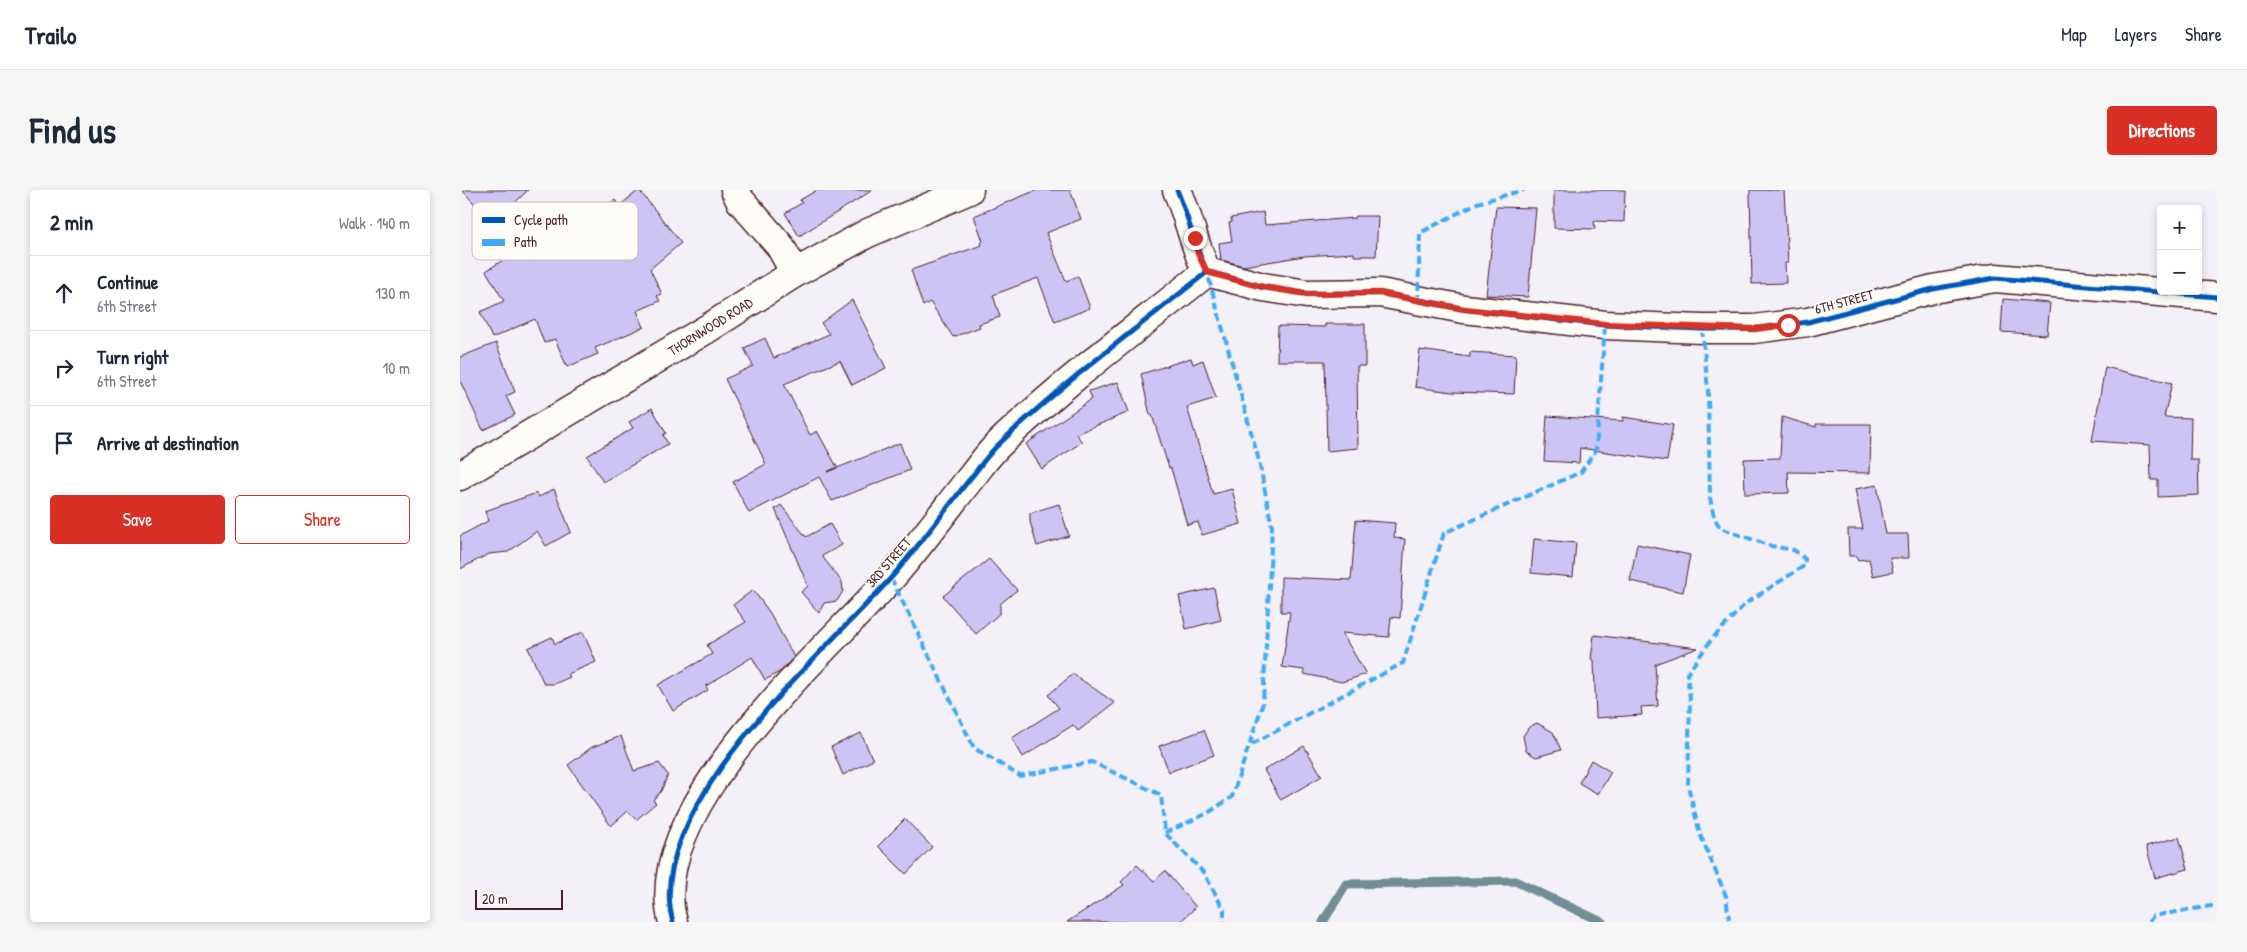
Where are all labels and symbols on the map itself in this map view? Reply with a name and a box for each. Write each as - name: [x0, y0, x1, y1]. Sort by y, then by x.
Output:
- legend: [472, 202, 638, 260]
- text: Cycle path: [514, 210, 568, 230]
- route end: [1184, 227, 1207, 250]
- text: Path: [514, 232, 537, 251]
- street label: 6TH STREET: [1812, 284, 1876, 318]
- street label: THORNWOOD ROAD: [664, 292, 756, 360]
- route start: [1777, 314, 1800, 337]
- street label: 3RD STREET: [861, 533, 915, 591]
- scale bar: [475, 887, 562, 910]

